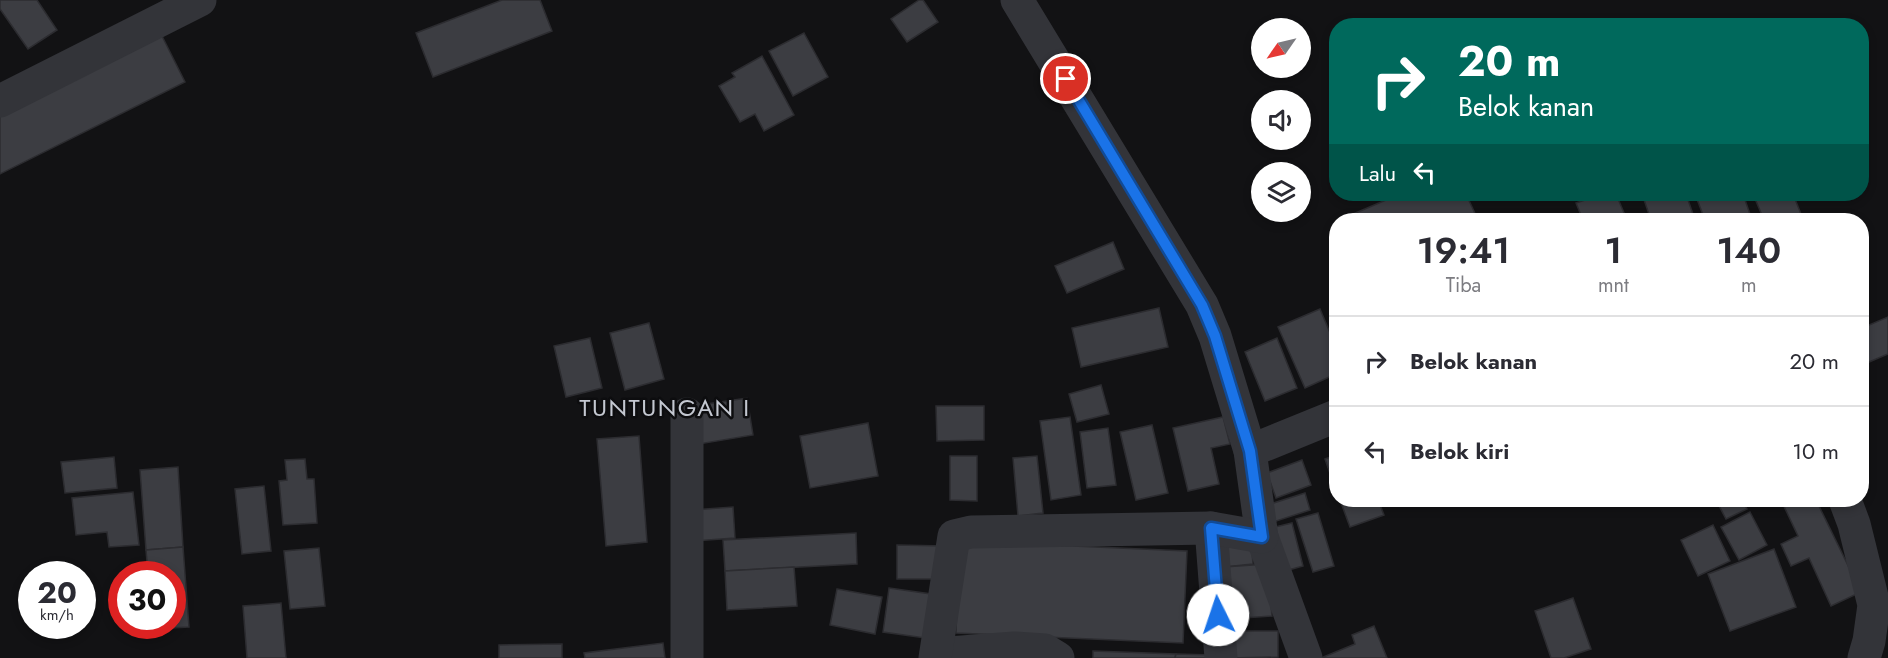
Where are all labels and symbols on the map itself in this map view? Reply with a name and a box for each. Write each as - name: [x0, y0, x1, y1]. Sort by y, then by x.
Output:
- north arrow: [1251, 18, 1311, 78]
- pin: [1040, 53, 1091, 104]
- district label: TUNTUNGAN I: [579, 390, 751, 425]
- speed limit sign: 30: [108, 561, 186, 639]
- position arrow: [1186, 583, 1250, 647]

